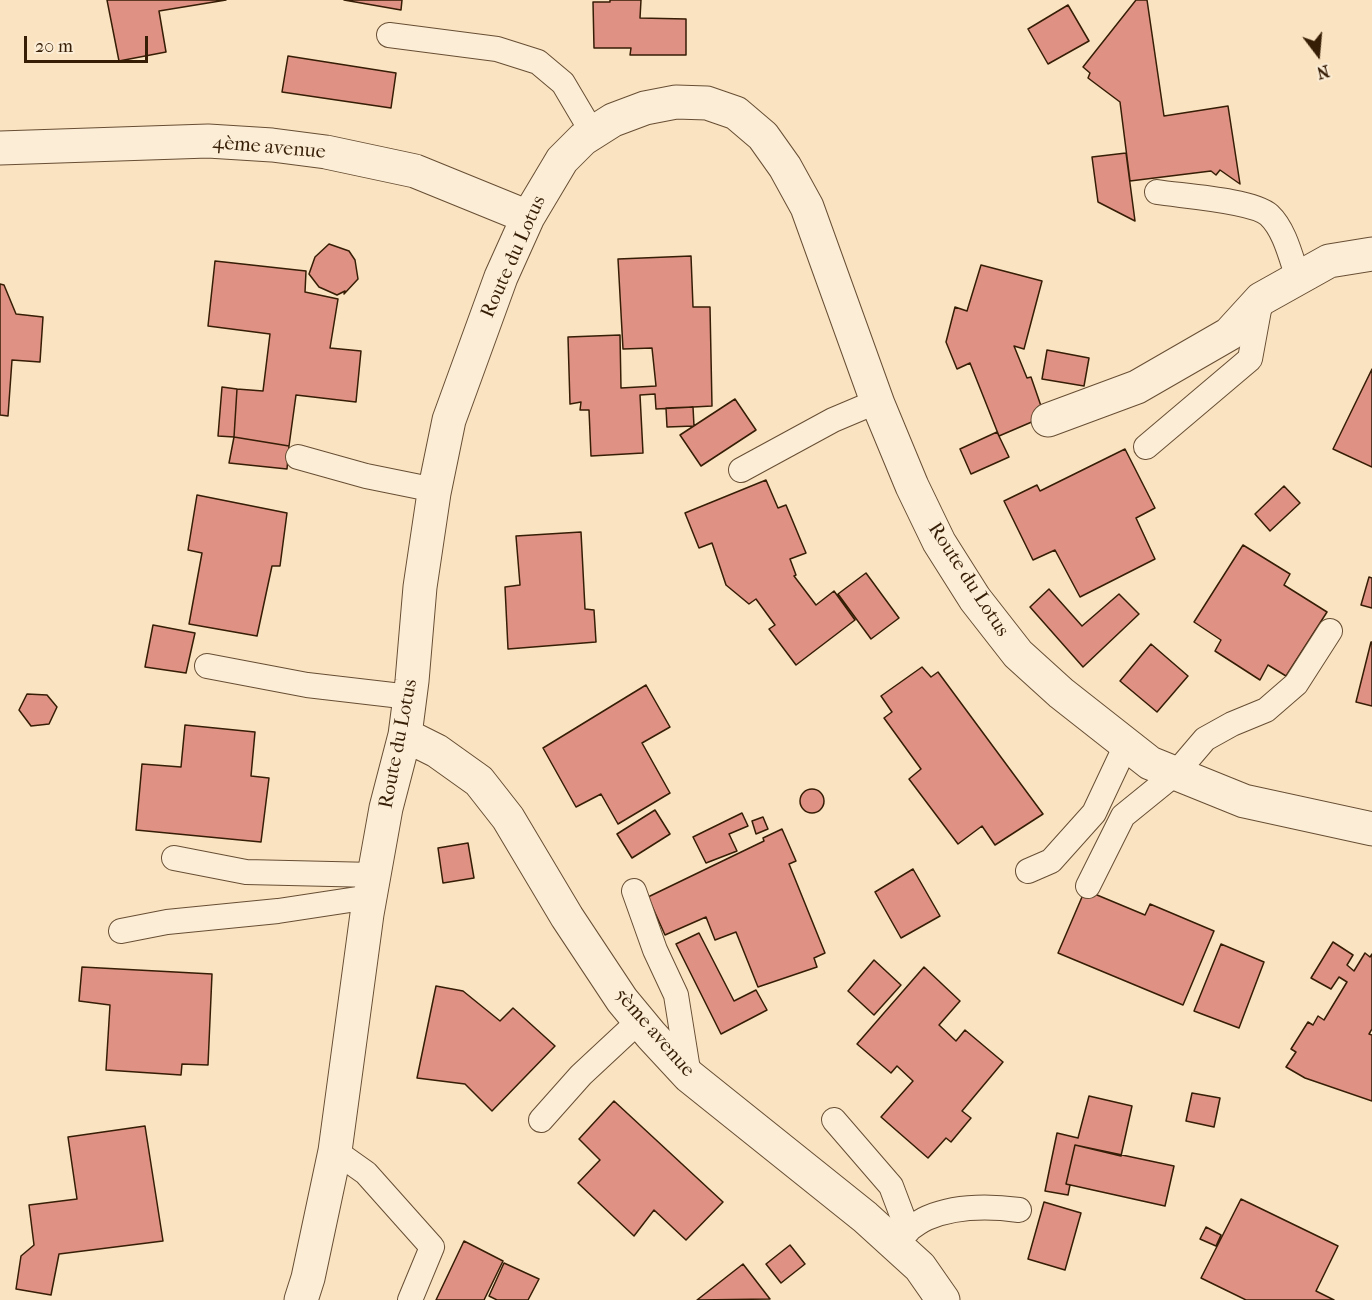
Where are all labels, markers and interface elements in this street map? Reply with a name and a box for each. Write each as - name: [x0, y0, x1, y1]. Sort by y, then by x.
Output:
- scale bar: [27, 24, 152, 62]
- north arrow: [1288, 24, 1348, 84]
- text: 20 m: [35, 36, 73, 57]
- text: N: [1315, 61, 1332, 83]
- street label: 4ème avenue: [212, 131, 326, 165]
- street label: Route du Lotus: [476, 192, 552, 322]
- street label: Route du Lotus: [922, 518, 1014, 642]
- street label: Route du Lotus: [375, 677, 423, 811]
- street label: 5ème avenue: [609, 984, 699, 1082]

